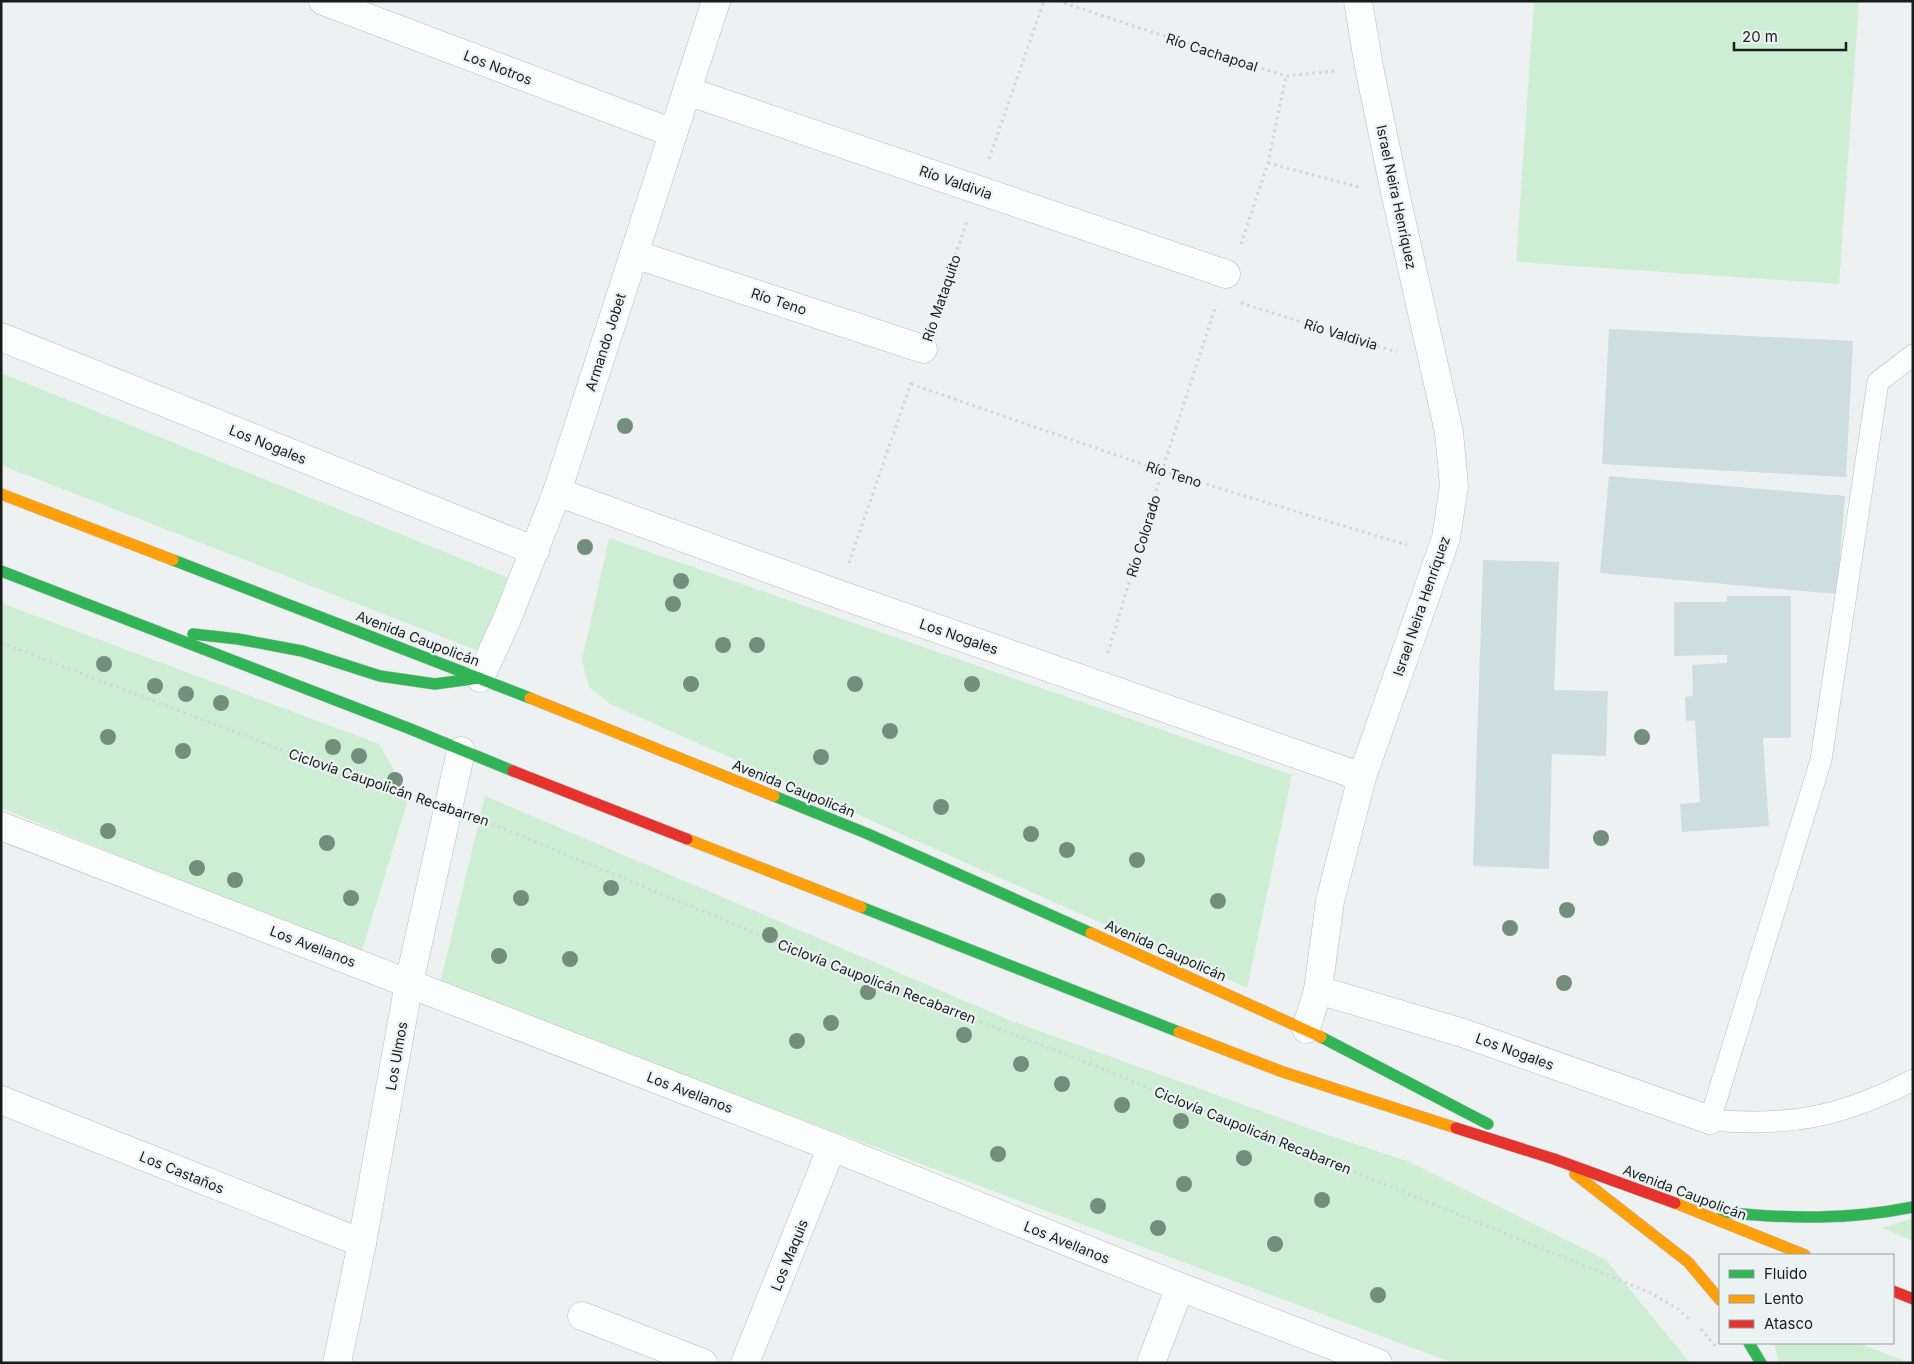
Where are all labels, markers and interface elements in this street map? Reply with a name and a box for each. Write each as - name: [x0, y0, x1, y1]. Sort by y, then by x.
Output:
- scale bar: [1734, 20, 1846, 52]
- text: 20 m: [1742, 27, 1778, 46]
- street label: Río Cachapoal: [1164, 29, 1260, 75]
- street label: Los Notros: [461, 46, 535, 88]
- street label: Israel Neira Henríquez: [1373, 123, 1421, 271]
- street label: Río Valdivia: [917, 162, 995, 202]
- street label: Río Mataquito: [918, 252, 964, 344]
- street label: Río Teno: [749, 284, 809, 318]
- street label: Armando Jobet: [581, 290, 629, 393]
- street label: Río Valdivia: [1302, 315, 1380, 353]
- street label: Los Nogales: [227, 421, 309, 467]
- street label: Río Teno: [1144, 457, 1204, 491]
- street label: Río Colorado: [1122, 493, 1164, 579]
- street label: Israel Neira Henríquez: [1389, 534, 1453, 678]
- street label: Avenida Caupolicán: [354, 607, 482, 669]
- street label: Los Nogales: [917, 615, 1001, 657]
- street label: Ciclovía Caupolicán Recabarren: [286, 745, 492, 829]
- street label: Avenida Caupolicán: [730, 756, 858, 820]
- street label: Avenida Caupolicán: [1103, 916, 1229, 984]
- street label: Los Avellanos: [268, 922, 358, 970]
- street label: Ciclovía Caupolicán Recabarren: [775, 935, 979, 1027]
- street label: Los Ulmos: [382, 1020, 410, 1092]
- street label: Los Nogales: [1474, 1029, 1556, 1073]
- street label: Los Avellanos: [645, 1068, 735, 1116]
- street label: Ciclovía Caupolicán Recabarren: [1152, 1083, 1354, 1177]
- street label: Los Castaños: [137, 1147, 227, 1197]
- street label: Avenida Caupolicán: [1621, 1161, 1749, 1223]
- street label: Los Maquis: [767, 1217, 811, 1293]
- street label: Los Avellanos: [1022, 1217, 1112, 1267]
- legend: [1719, 1254, 1894, 1344]
- text: Fluido: [1764, 1264, 1807, 1283]
- text: Lento: [1764, 1289, 1804, 1308]
- text: Atasco: [1764, 1314, 1813, 1333]

